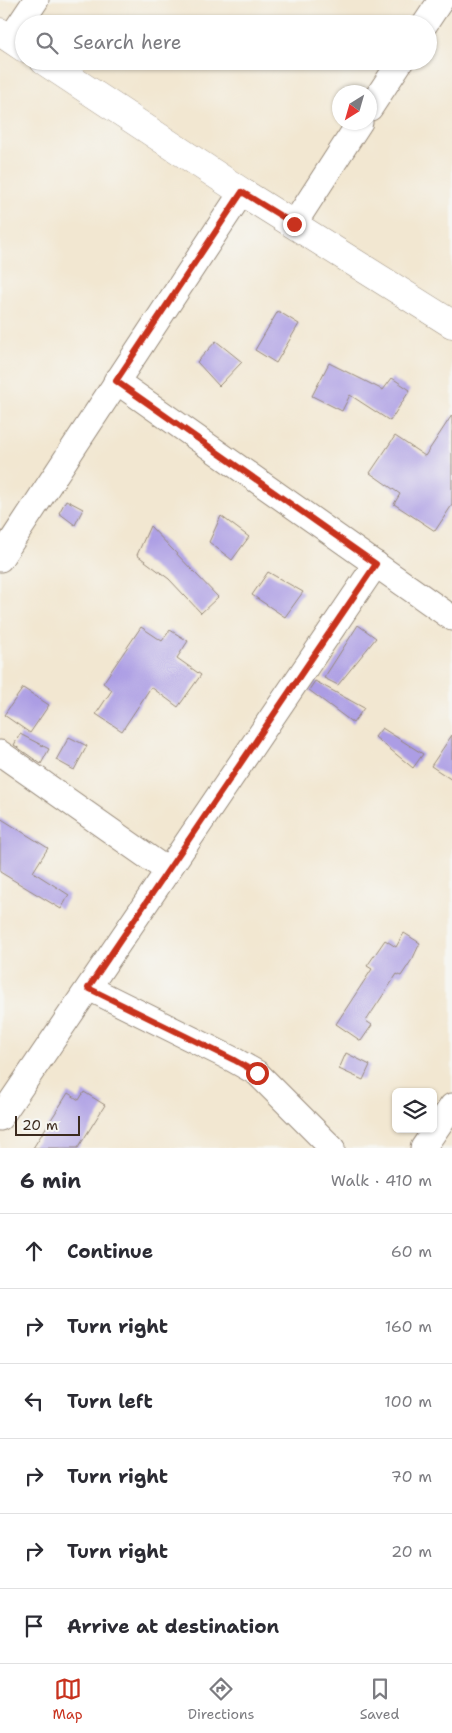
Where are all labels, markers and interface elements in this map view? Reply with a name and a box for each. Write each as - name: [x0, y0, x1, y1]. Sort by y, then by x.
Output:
- search box: [15, 15, 437, 70]
- icon: search: [33, 29, 61, 57]
- text: Search here: [73, 30, 182, 55]
- north arrow: [332, 85, 377, 130]
- route end: [283, 213, 306, 236]
- route start: [246, 1062, 269, 1085]
- map controls: [392, 1088, 437, 1133]
- button: layers: [392, 1088, 437, 1133]
- scale bar: [15, 1113, 80, 1136]
- text: 20 m: [22, 1116, 58, 1134]
- text: 6 min: [20, 1167, 81, 1195]
- text: Walk · 410 m: [331, 1170, 432, 1191]
- icon: ahead: [20, 1237, 48, 1265]
- text: Continue: [67, 1239, 153, 1264]
- text: 60 m: [391, 1241, 432, 1262]
- icon: right: [20, 1312, 48, 1340]
- text: Turn right: [67, 1314, 168, 1339]
- text: 160 m: [385, 1316, 432, 1337]
- icon: left: [20, 1387, 48, 1415]
- text: Turn left: [67, 1389, 153, 1414]
- text: 100 m: [384, 1391, 432, 1412]
- icon: right: [20, 1462, 48, 1490]
- text: Turn right: [67, 1464, 168, 1489]
- text: 70 m: [391, 1466, 432, 1487]
- icon: right: [20, 1537, 48, 1565]
- text: Turn right: [67, 1539, 168, 1564]
- text: 20 m: [391, 1541, 432, 1562]
- icon: arrive: [20, 1612, 48, 1640]
- text: Arrive at destination: [67, 1614, 279, 1639]
- tab: Map: [53, 1675, 83, 1723]
- tab: Directions: [188, 1675, 254, 1723]
- tab: Saved: [360, 1675, 399, 1723]

